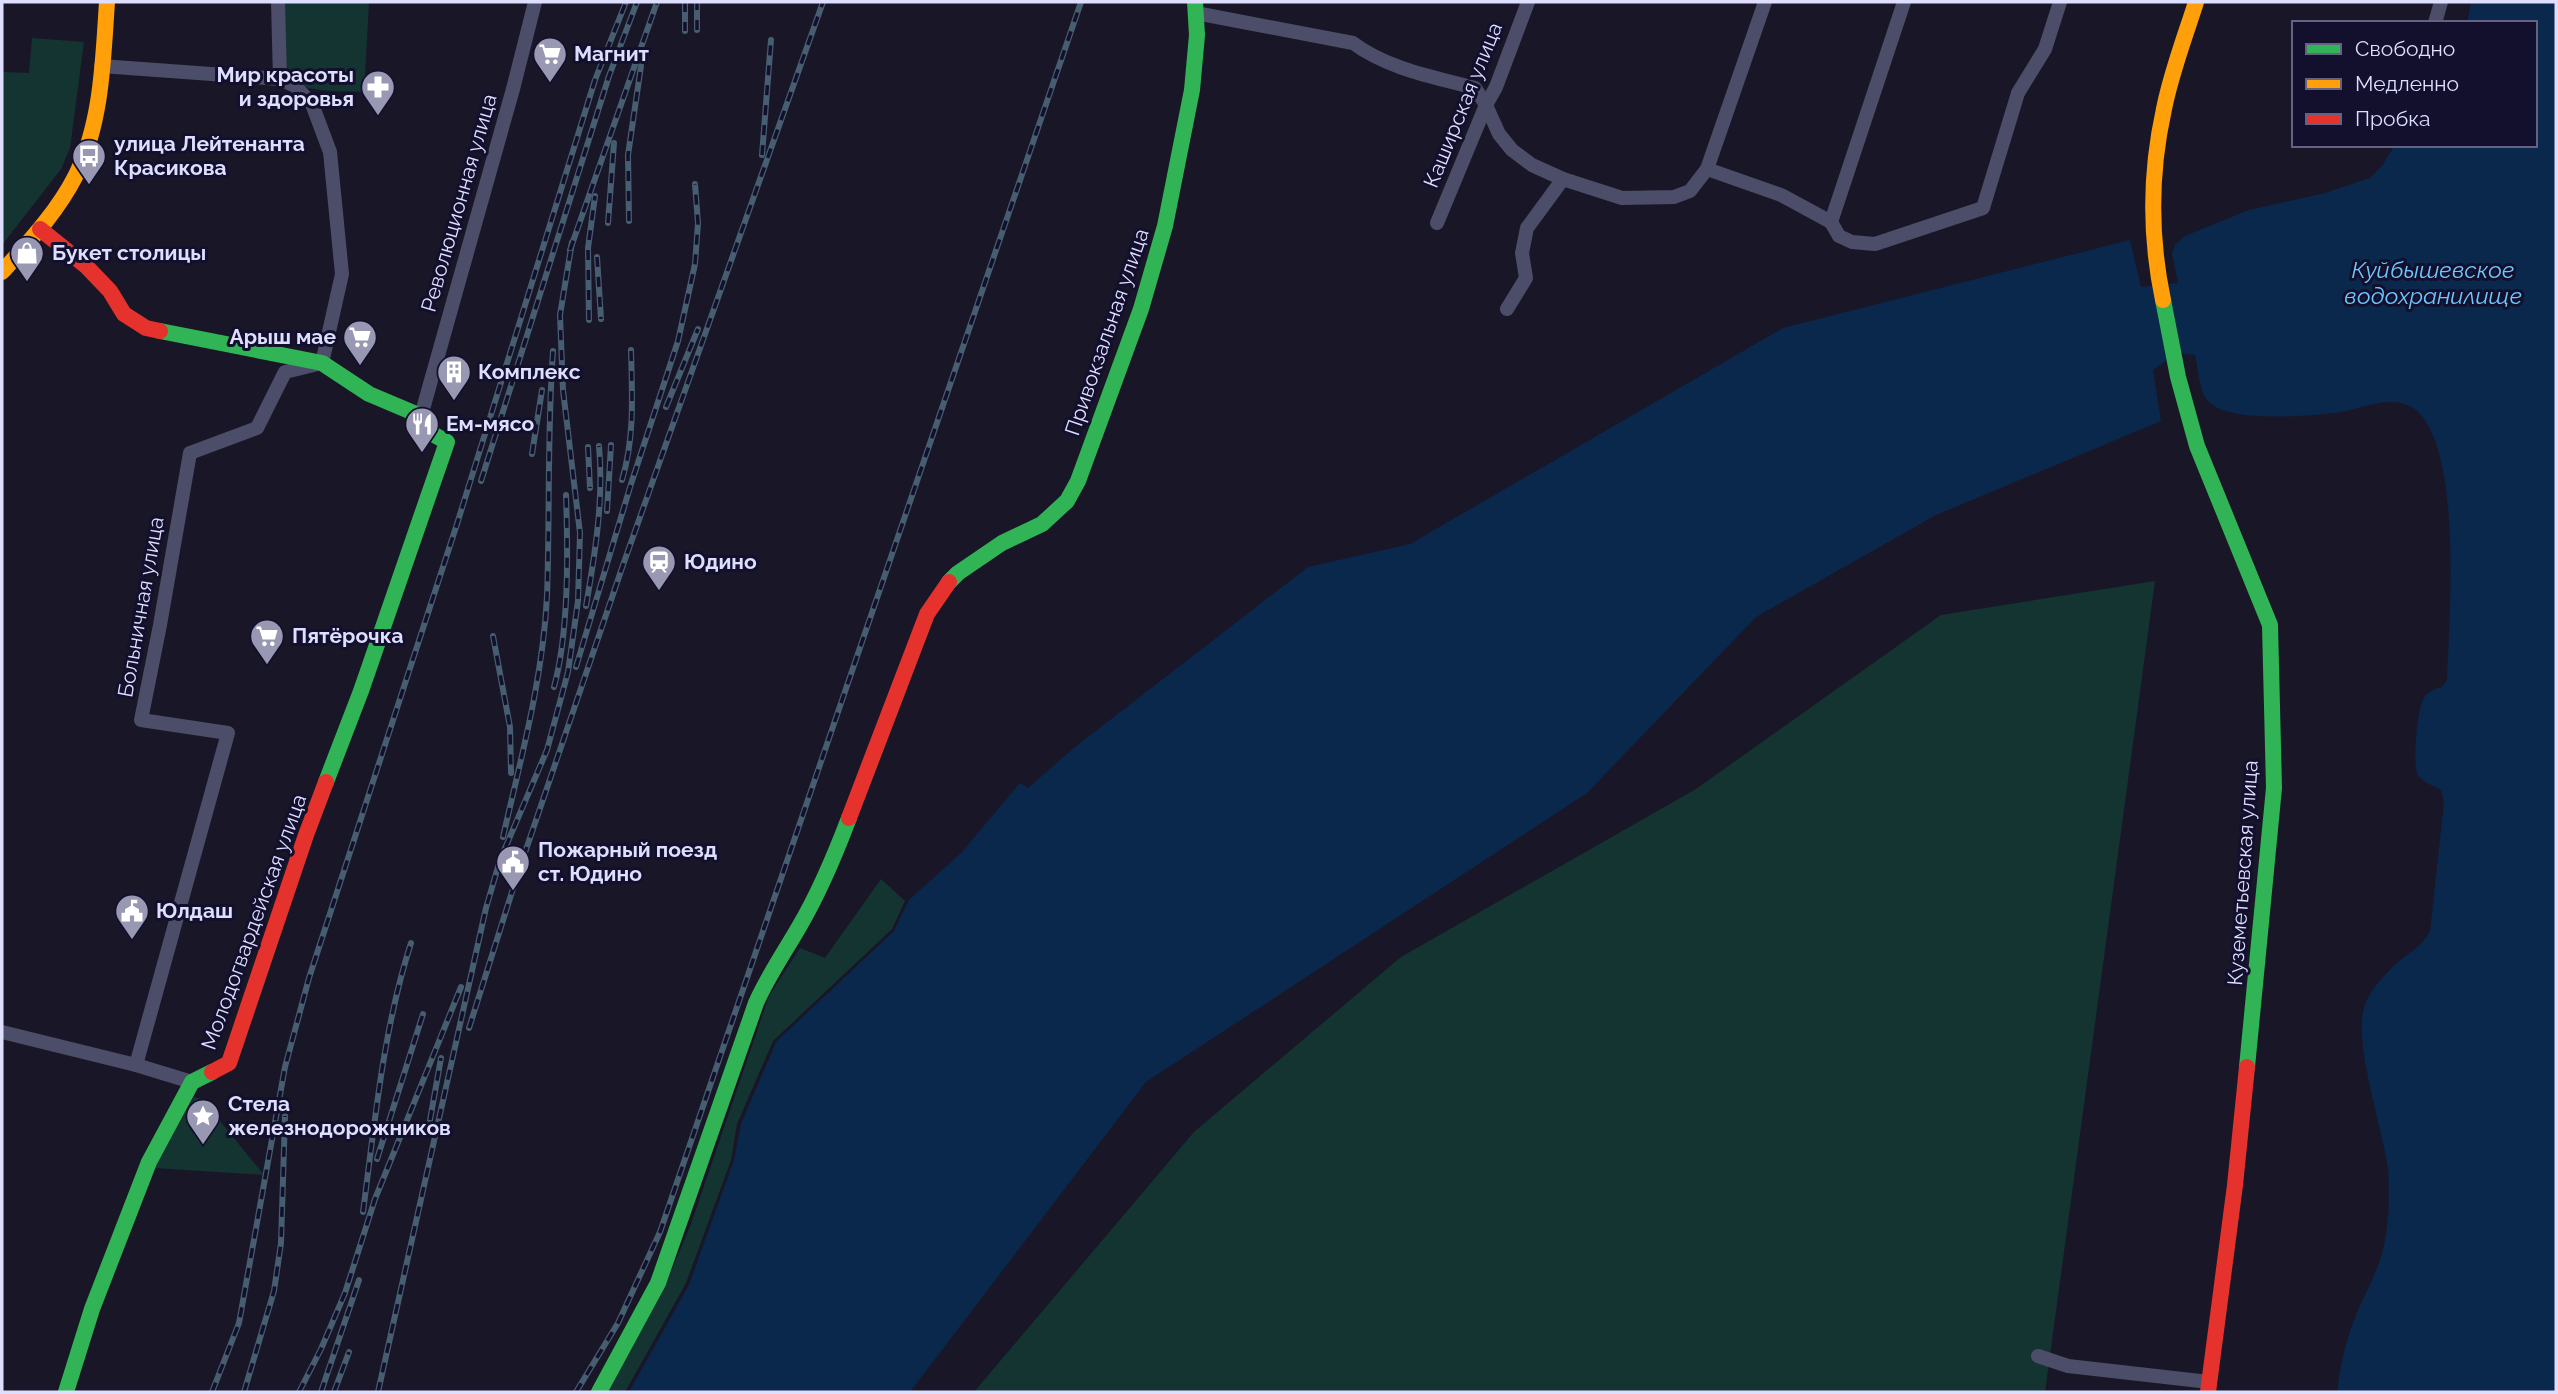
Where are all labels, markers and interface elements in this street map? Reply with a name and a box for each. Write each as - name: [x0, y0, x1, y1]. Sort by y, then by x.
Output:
- street label: Каширская улица: [1418, 19, 1507, 191]
- legend: [2292, 21, 2537, 147]
- supermarket icon: Магнит: [531, 35, 569, 84]
- text: Свободно: [2355, 36, 2455, 61]
- place label: Магнит: [574, 41, 650, 66]
- place label: Мир красоты и здоровья: [216, 62, 354, 111]
- pharmacy icon: Мир красоты и здоровья: [359, 68, 397, 117]
- text: Медленно: [2355, 71, 2459, 96]
- street label: Революционная улица: [415, 91, 502, 315]
- text: Пробка: [2355, 106, 2431, 131]
- place label: улица Лейтенанта Красикова: [114, 131, 305, 180]
- bus stop icon: улица Лейтенанта Красикова: [70, 137, 108, 186]
- street label: Привокзальная улица: [1059, 225, 1154, 439]
- shop icon: Букет столицы: [8, 234, 46, 283]
- place label: Букет столицы: [52, 240, 206, 265]
- water label: Куйбышевское водохранилище: [2344, 256, 2522, 309]
- supermarket icon: Арыш мае: [341, 318, 379, 367]
- place label: Арыш мае: [230, 324, 336, 349]
- building icon: Комплекс: [435, 353, 473, 402]
- place label: Комплекс: [478, 359, 581, 384]
- restaurant icon: Ем-мясо: [403, 405, 441, 454]
- place label: Ем-мясо: [446, 411, 535, 436]
- street label: Больничная улица: [112, 515, 169, 699]
- station icon: Юдино: [640, 543, 678, 592]
- place label: Юдино: [684, 549, 757, 574]
- supermarket icon: Пятёрочка: [248, 617, 286, 666]
- place label: Пятёрочка: [292, 623, 404, 648]
- street label: Куземетьевская улица: [2222, 760, 2263, 986]
- street label: Молодогвардейская улица: [196, 791, 311, 1053]
- place label: Пожарный поезд ст. Юдино: [538, 837, 717, 886]
- public building icon: Пожарный поезд ст. Юдино: [494, 843, 532, 892]
- public building icon: Юлдаш: [113, 892, 151, 941]
- place label: Юлдаш: [156, 898, 233, 923]
- place label: Стела железнодорожников: [228, 1091, 451, 1140]
- place icon: Стела железнодорожников: [184, 1097, 222, 1146]

